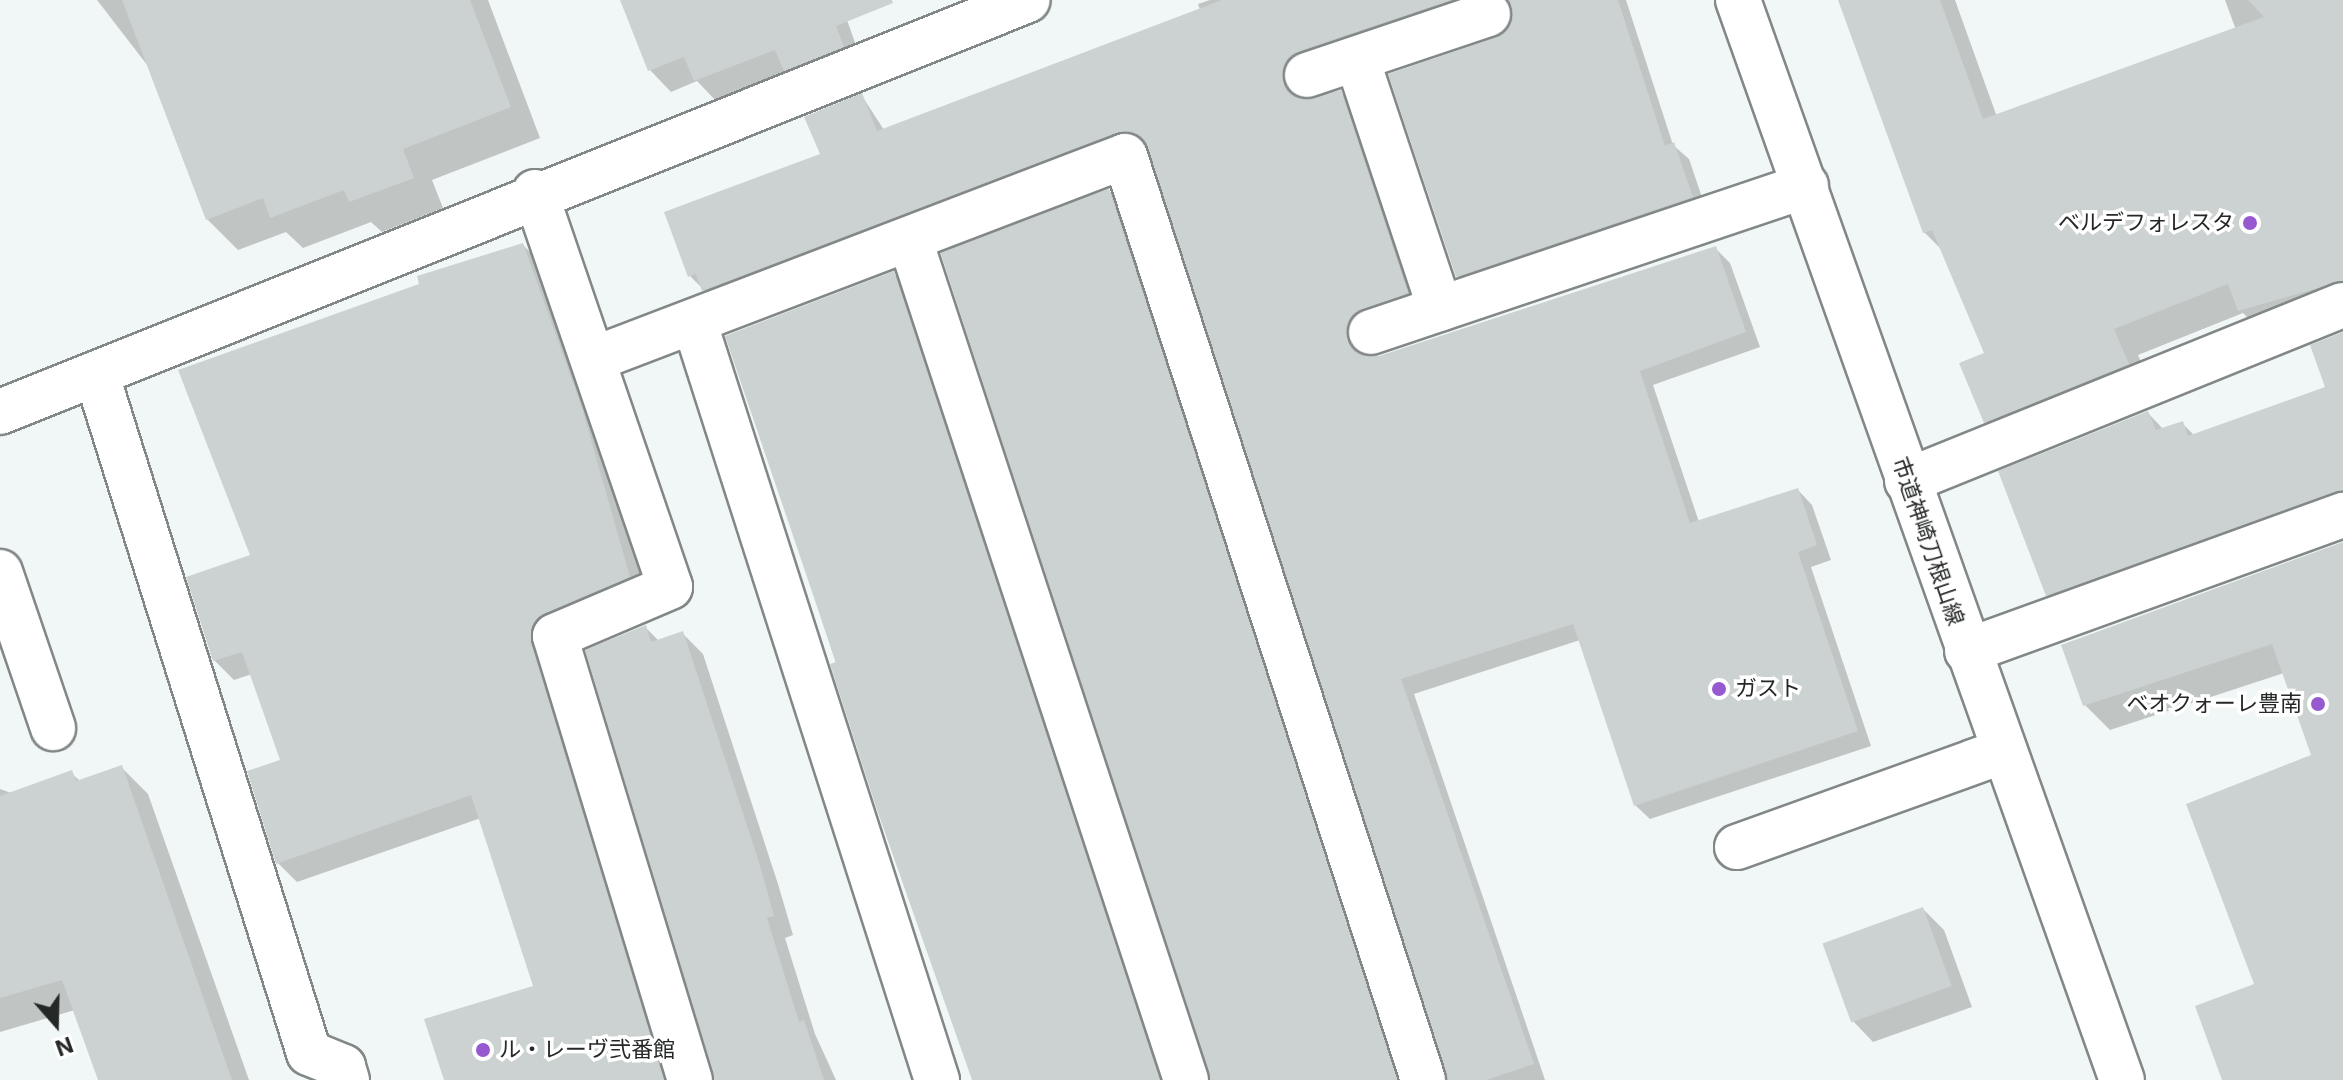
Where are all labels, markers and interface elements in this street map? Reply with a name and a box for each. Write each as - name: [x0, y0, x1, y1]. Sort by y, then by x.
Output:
- place label: ベルデフォレスタ: [2058, 210, 2234, 236]
- marker: ベルデフォレスタ: [2241, 214, 2259, 232]
- street label: 市道神崎刀根山線: [1887, 453, 1969, 629]
- place label: ガスト: [1735, 676, 1801, 702]
- marker: ガスト: [1710, 680, 1728, 698]
- place label: ベオクォーレ豊南: [2126, 691, 2302, 717]
- marker: ベオクォーレ豊南: [2309, 695, 2327, 713]
- north arrow: [16, 984, 96, 1064]
- text: N: [52, 1031, 77, 1062]
- place label: ル・レーヴ弐番館: [499, 1037, 675, 1063]
- marker: ル・レーヴ弐番館: [474, 1041, 492, 1059]

